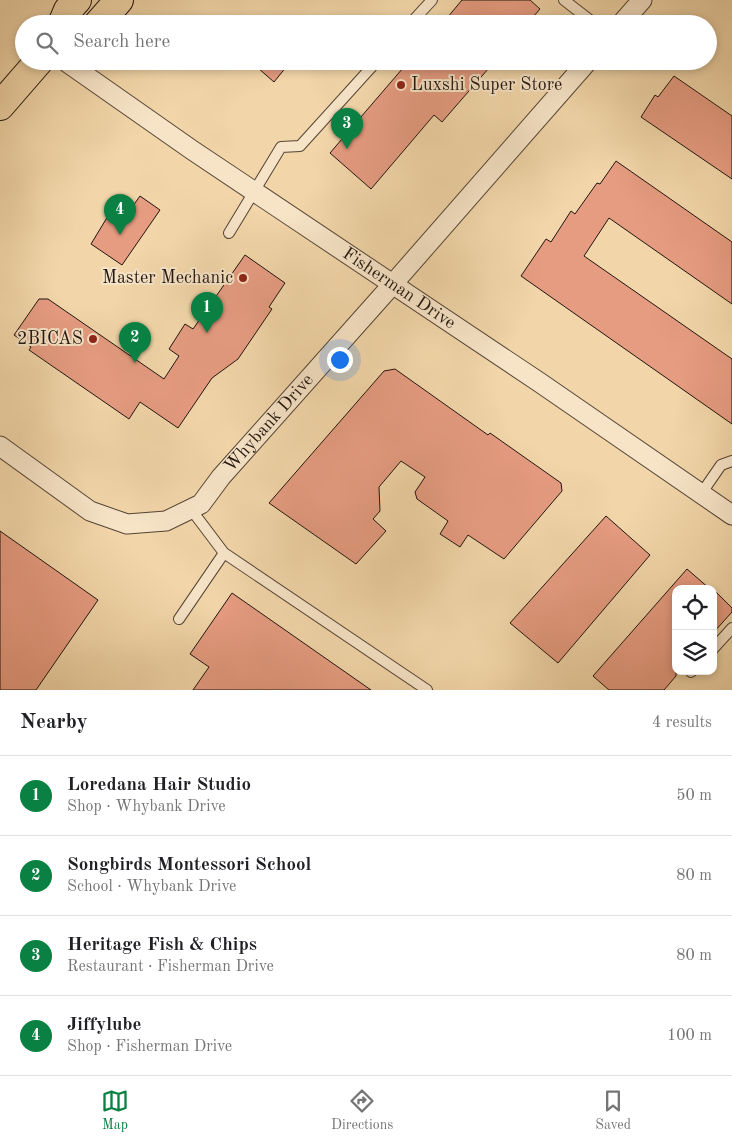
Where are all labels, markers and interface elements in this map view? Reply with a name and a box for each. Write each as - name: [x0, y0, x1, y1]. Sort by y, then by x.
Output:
- search box: [15, 15, 717, 70]
- icon: search: [33, 29, 61, 57]
- text: Search here: [73, 33, 170, 52]
- place label: Luxshi Super Store: [411, 76, 562, 94]
- marker: Luxshi Super Store: [395, 79, 407, 91]
- pin: 3: [331, 108, 363, 149]
- pin: 4: [104, 194, 136, 235]
- street label: Fisherman Drive: [339, 244, 459, 332]
- place label: Master Mechanic: [102, 269, 233, 287]
- marker: Master Mechanic: [237, 272, 249, 284]
- pin: 1: [191, 292, 223, 333]
- pin: 2: [119, 322, 151, 363]
- place label: 2BICAS: [17, 330, 83, 348]
- marker: 2BICAS: [87, 333, 99, 345]
- your location: [327, 347, 353, 373]
- street label: Whybank Drive: [221, 371, 317, 475]
- map controls: [672, 585, 717, 675]
- button: locate: [672, 585, 717, 630]
- button: layers: [672, 630, 717, 675]
- text: Nearby: [20, 712, 88, 733]
- text: 4 results: [652, 715, 712, 731]
- text: Loredana Hair Studio: [67, 776, 251, 795]
- text: 1: [31, 788, 41, 804]
- text: 50 m: [676, 788, 712, 804]
- text: Shop · Whybank Drive: [67, 799, 226, 815]
- text: Songbirds Montessori School: [67, 856, 311, 875]
- text: 2: [31, 868, 41, 884]
- text: 80 m: [676, 868, 712, 884]
- text: School · Whybank Drive: [67, 879, 236, 895]
- text: Heritage Fish & Chips: [67, 936, 257, 955]
- text: 3: [31, 948, 41, 964]
- text: 80 m: [676, 948, 712, 964]
- text: Restaurant · Fisherman Drive: [67, 959, 274, 975]
- text: Jiffylube: [67, 1016, 141, 1035]
- text: 4: [31, 1028, 41, 1044]
- text: 100 m: [667, 1028, 712, 1044]
- text: Shop · Fisherman Drive: [67, 1039, 232, 1055]
- tab: Map: [101, 1087, 129, 1134]
- tab: Directions: [331, 1087, 393, 1134]
- tab: Saved: [595, 1087, 631, 1134]

